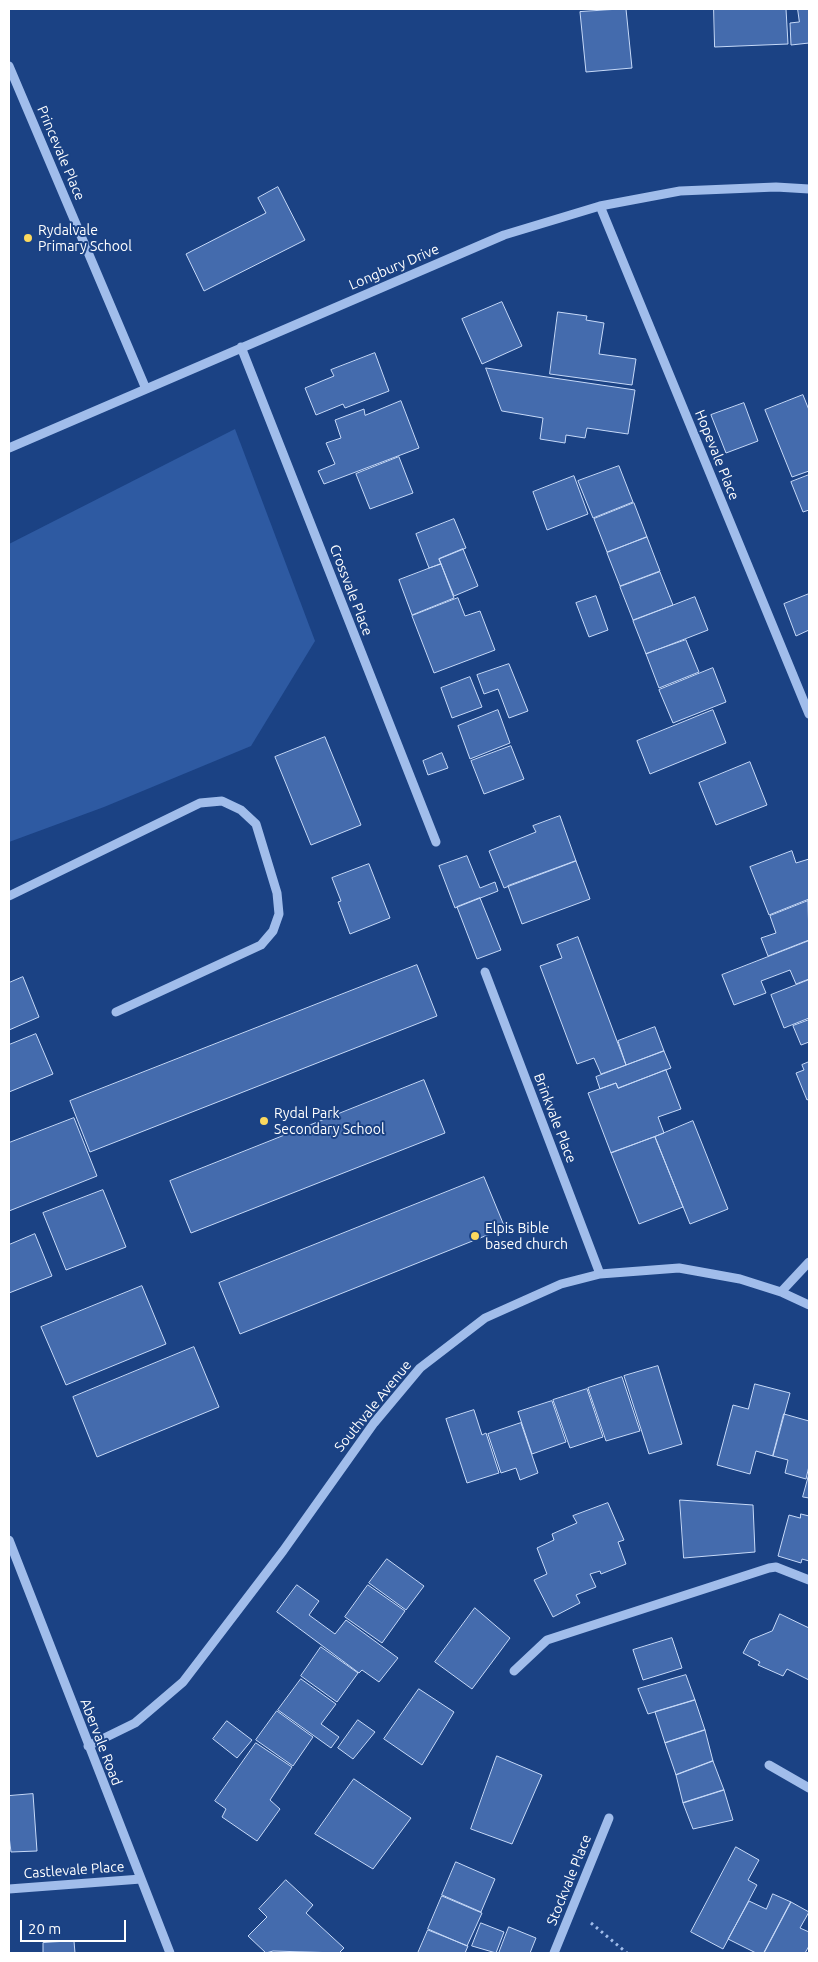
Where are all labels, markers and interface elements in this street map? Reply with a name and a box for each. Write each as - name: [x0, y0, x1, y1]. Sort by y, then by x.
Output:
- street label: Princevale Place: [33, 103, 89, 203]
- place label: Rydalvale Primary School: [38, 222, 132, 254]
- marker: Rydalvale Primary School: [22, 232, 34, 244]
- street label: Longbury Drive: [346, 240, 442, 294]
- street label: Hopevale Place: [691, 407, 743, 503]
- street label: Crossvale Place: [326, 542, 376, 638]
- street label: Brinkvale Place: [530, 1071, 580, 1165]
- place label: Rydal Park Secondary School: [274, 1105, 385, 1138]
- marker: Rydal Park Secondary School: [258, 1115, 270, 1127]
- place label: Elpis Bible based church: [485, 1220, 568, 1252]
- marker: Elpis Bible based church: [469, 1230, 481, 1242]
- street label: Southvale Avenue: [331, 1357, 415, 1455]
- street label: Abervale Road: [77, 1696, 125, 1788]
- street label: Stockvale Place: [543, 1832, 595, 1928]
- street label: Castlevale Place: [23, 1858, 125, 1882]
- scale bar: [22, 1910, 129, 1942]
- text: 20 m: [28, 1920, 61, 1937]

